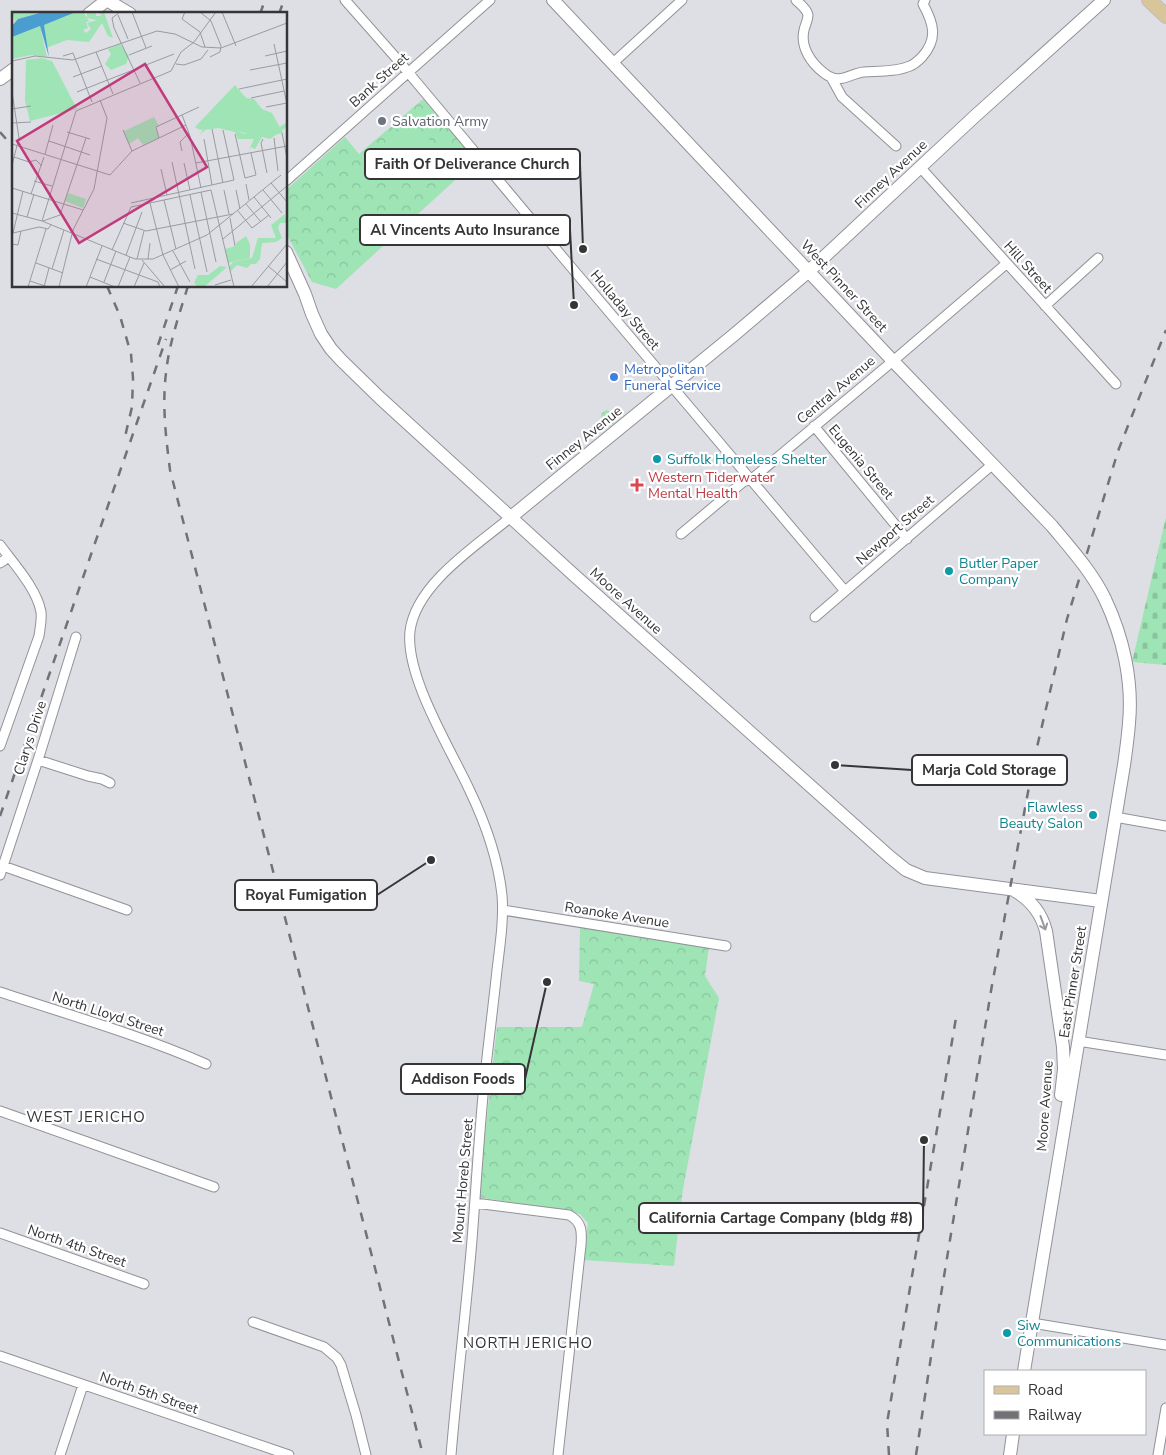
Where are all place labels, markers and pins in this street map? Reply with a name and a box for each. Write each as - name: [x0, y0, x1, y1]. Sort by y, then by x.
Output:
- place label: Salvation Army: [392, 112, 489, 131]
- marker: Salvation Army: [376, 115, 388, 127]
- callout: Faith Of Deliverance Church: [365, 149, 580, 179]
- callout: Al Vincents Auto Insurance: [360, 215, 570, 245]
- place label: Metropolitan Funeral Service: [624, 360, 721, 395]
- marker: Metropolitan Funeral Service: [608, 371, 620, 383]
- place label: Suffolk Homeless Shelter: [667, 450, 827, 469]
- marker: Suffolk Homeless Shelter: [651, 453, 663, 465]
- place label: Western Tiderwater Mental Health: [648, 468, 775, 503]
- marker: Western Tiderwater Mental Health: [630, 478, 644, 492]
- place label: Butler Paper Company: [959, 554, 1038, 589]
- marker: Butler Paper Company: [943, 565, 955, 577]
- callout: Marja Cold Storage: [912, 755, 1067, 785]
- place label: Flawless Beauty Salon: [999, 798, 1083, 833]
- marker: Flawless Beauty Salon: [1087, 809, 1099, 821]
- callout: Royal Fumigation: [235, 880, 377, 910]
- callout: Addison Foods: [401, 1064, 525, 1094]
- callout: California Cartage Company (bldg #8): [639, 1203, 923, 1233]
- place label: Siw Communications: [1017, 1316, 1121, 1351]
- marker: Siw Communications: [1001, 1327, 1013, 1339]

